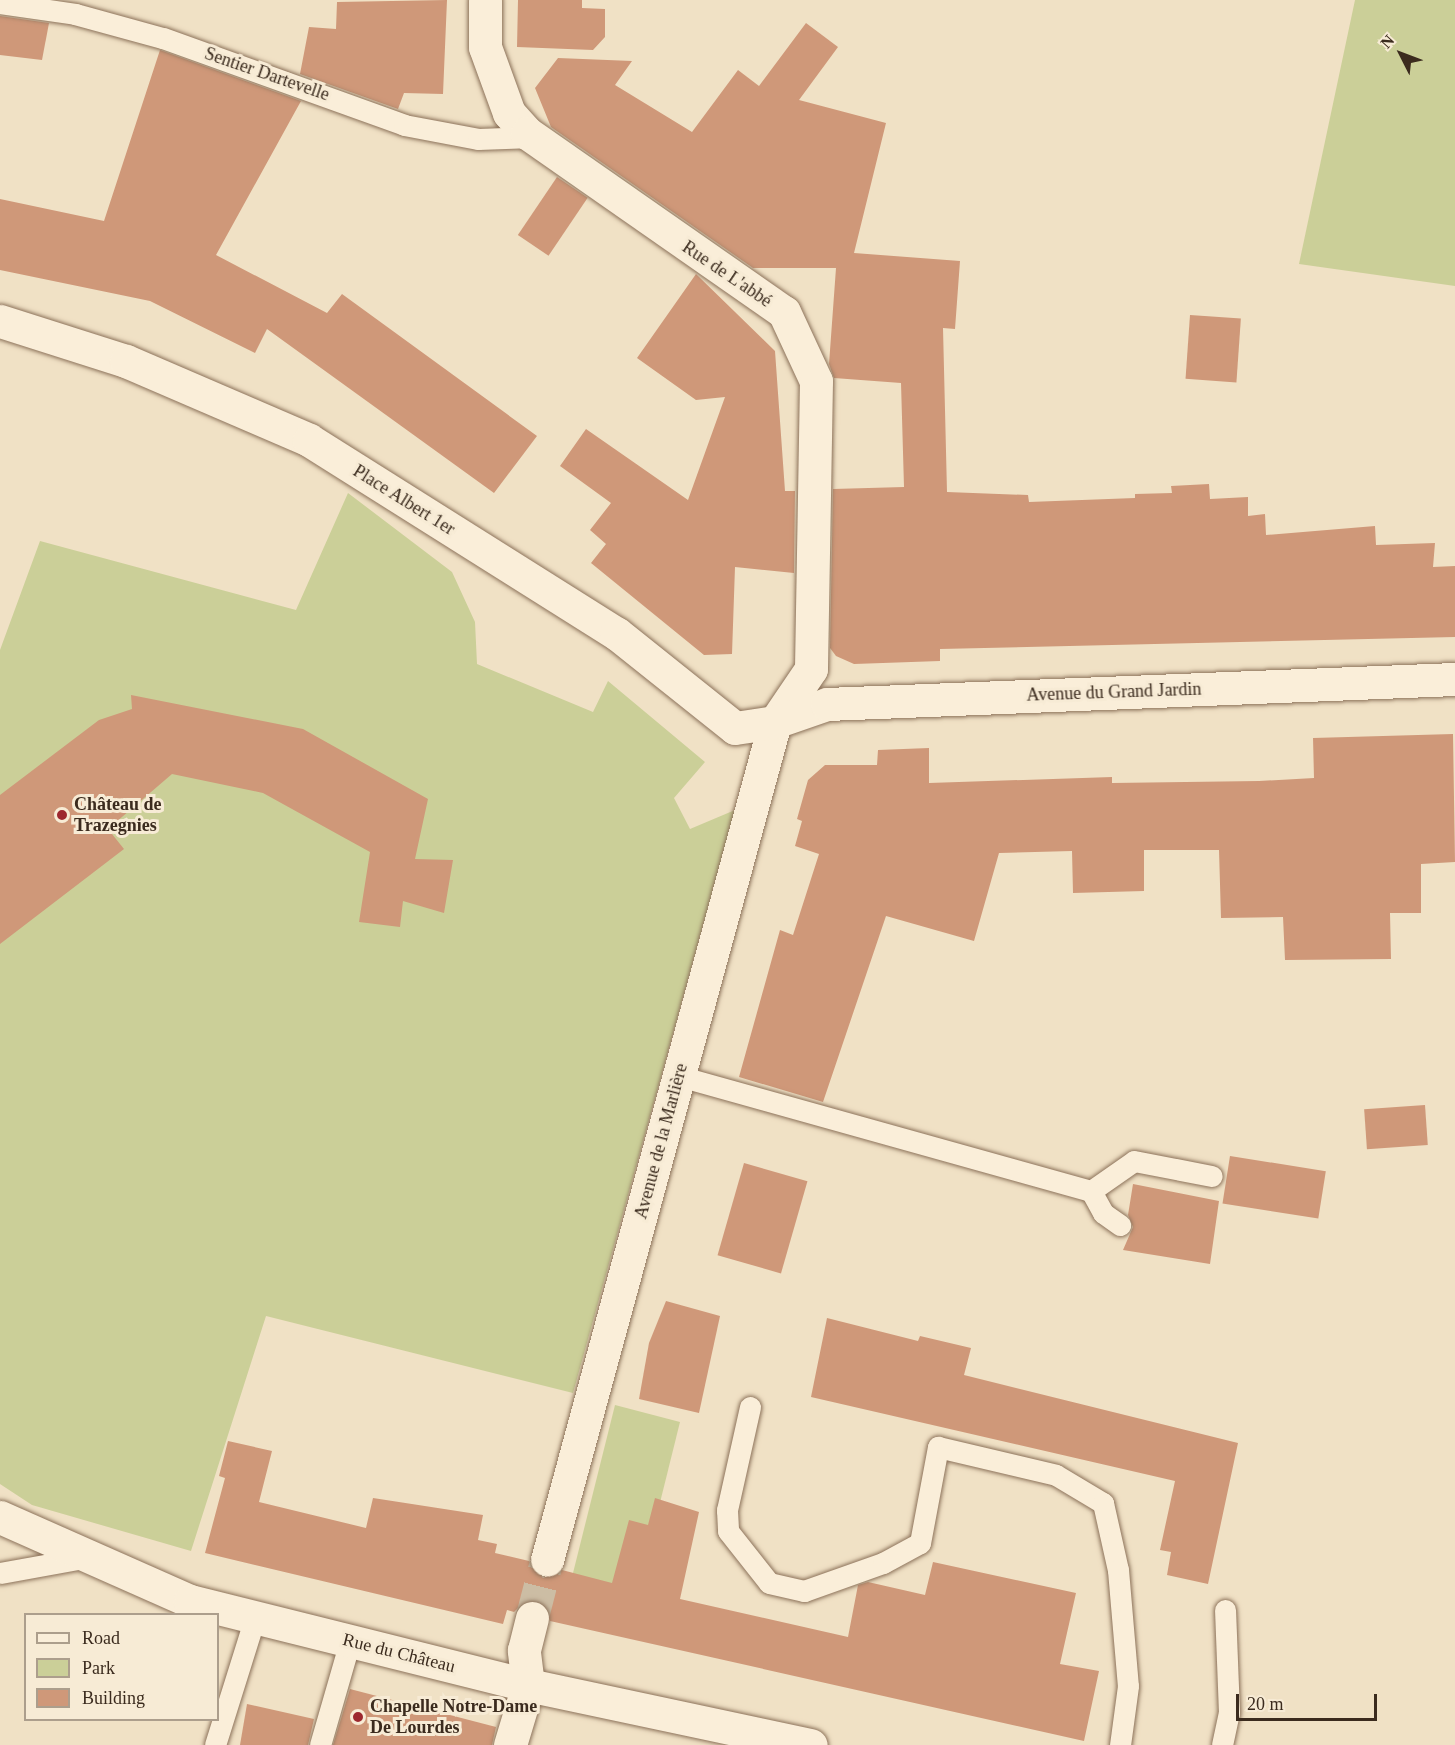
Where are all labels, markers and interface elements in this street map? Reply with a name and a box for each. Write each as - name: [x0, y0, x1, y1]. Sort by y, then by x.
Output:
- north arrow: [1371, 24, 1431, 84]
- text: N: [1377, 32, 1397, 52]
- street label: Sentier Dartevelle: [202, 43, 332, 105]
- street label: Rue de L'abbé: [678, 236, 776, 312]
- street label: Place Albert 1er: [349, 460, 459, 540]
- street label: Avenue du Grand Jardin: [1026, 678, 1202, 706]
- place label: Château de Trazegnies: [74, 794, 162, 836]
- marker: Château de Trazegnies: [55, 808, 69, 822]
- street label: Avenue de la Marlière: [630, 1061, 692, 1221]
- legend: [24, 1613, 219, 1721]
- text: Road: [82, 1628, 120, 1648]
- street label: Rue du Château: [341, 1629, 457, 1677]
- text: Park: [82, 1658, 115, 1678]
- scale bar: [1239, 1682, 1380, 1720]
- text: Building: [82, 1688, 145, 1708]
- text: 20 m: [1247, 1694, 1284, 1714]
- place label: Chapelle Notre-Dame De Lourdes: [370, 1696, 537, 1738]
- marker: Chapelle Notre-Dame De Lourdes: [351, 1710, 365, 1724]

